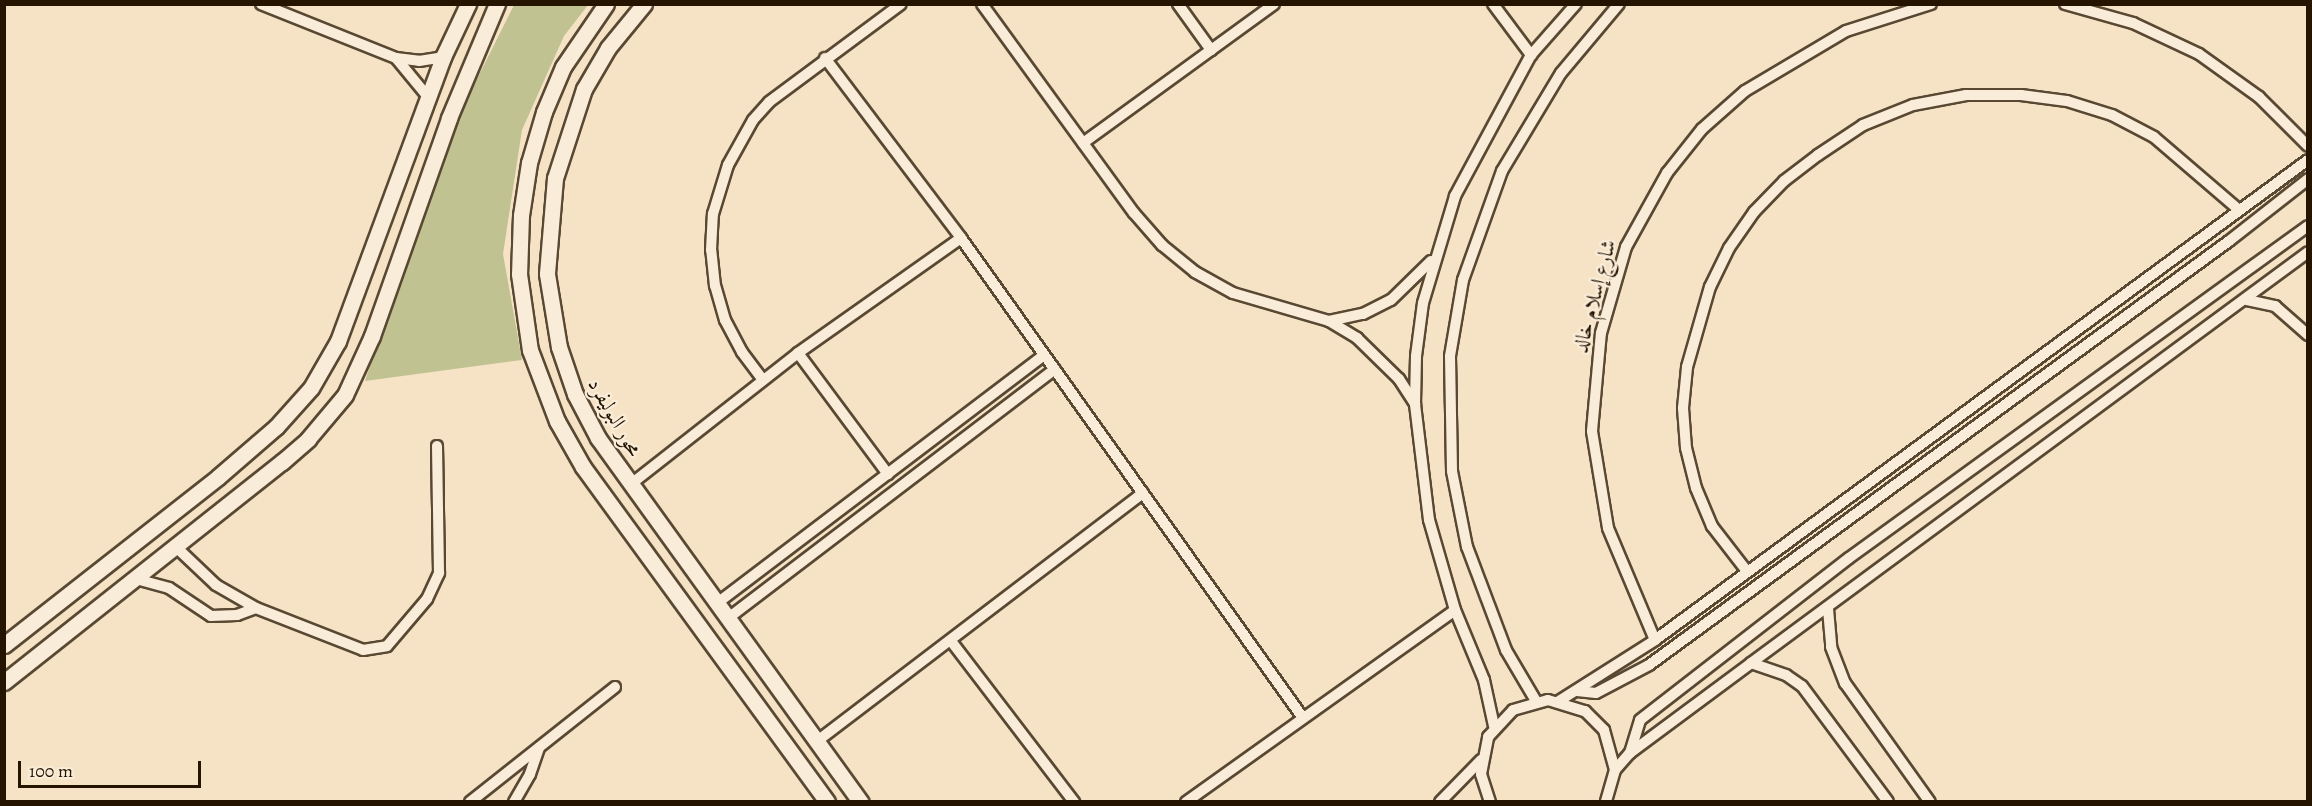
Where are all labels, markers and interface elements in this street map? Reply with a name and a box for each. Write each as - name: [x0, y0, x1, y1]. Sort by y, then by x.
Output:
- street label: شارع إسلام خالد: [1567, 237, 1621, 355]
- street label: محور البوليفرد: [582, 373, 648, 461]
- scale bar: [21, 749, 204, 787]
- text: 100 m: [29, 759, 73, 783]

